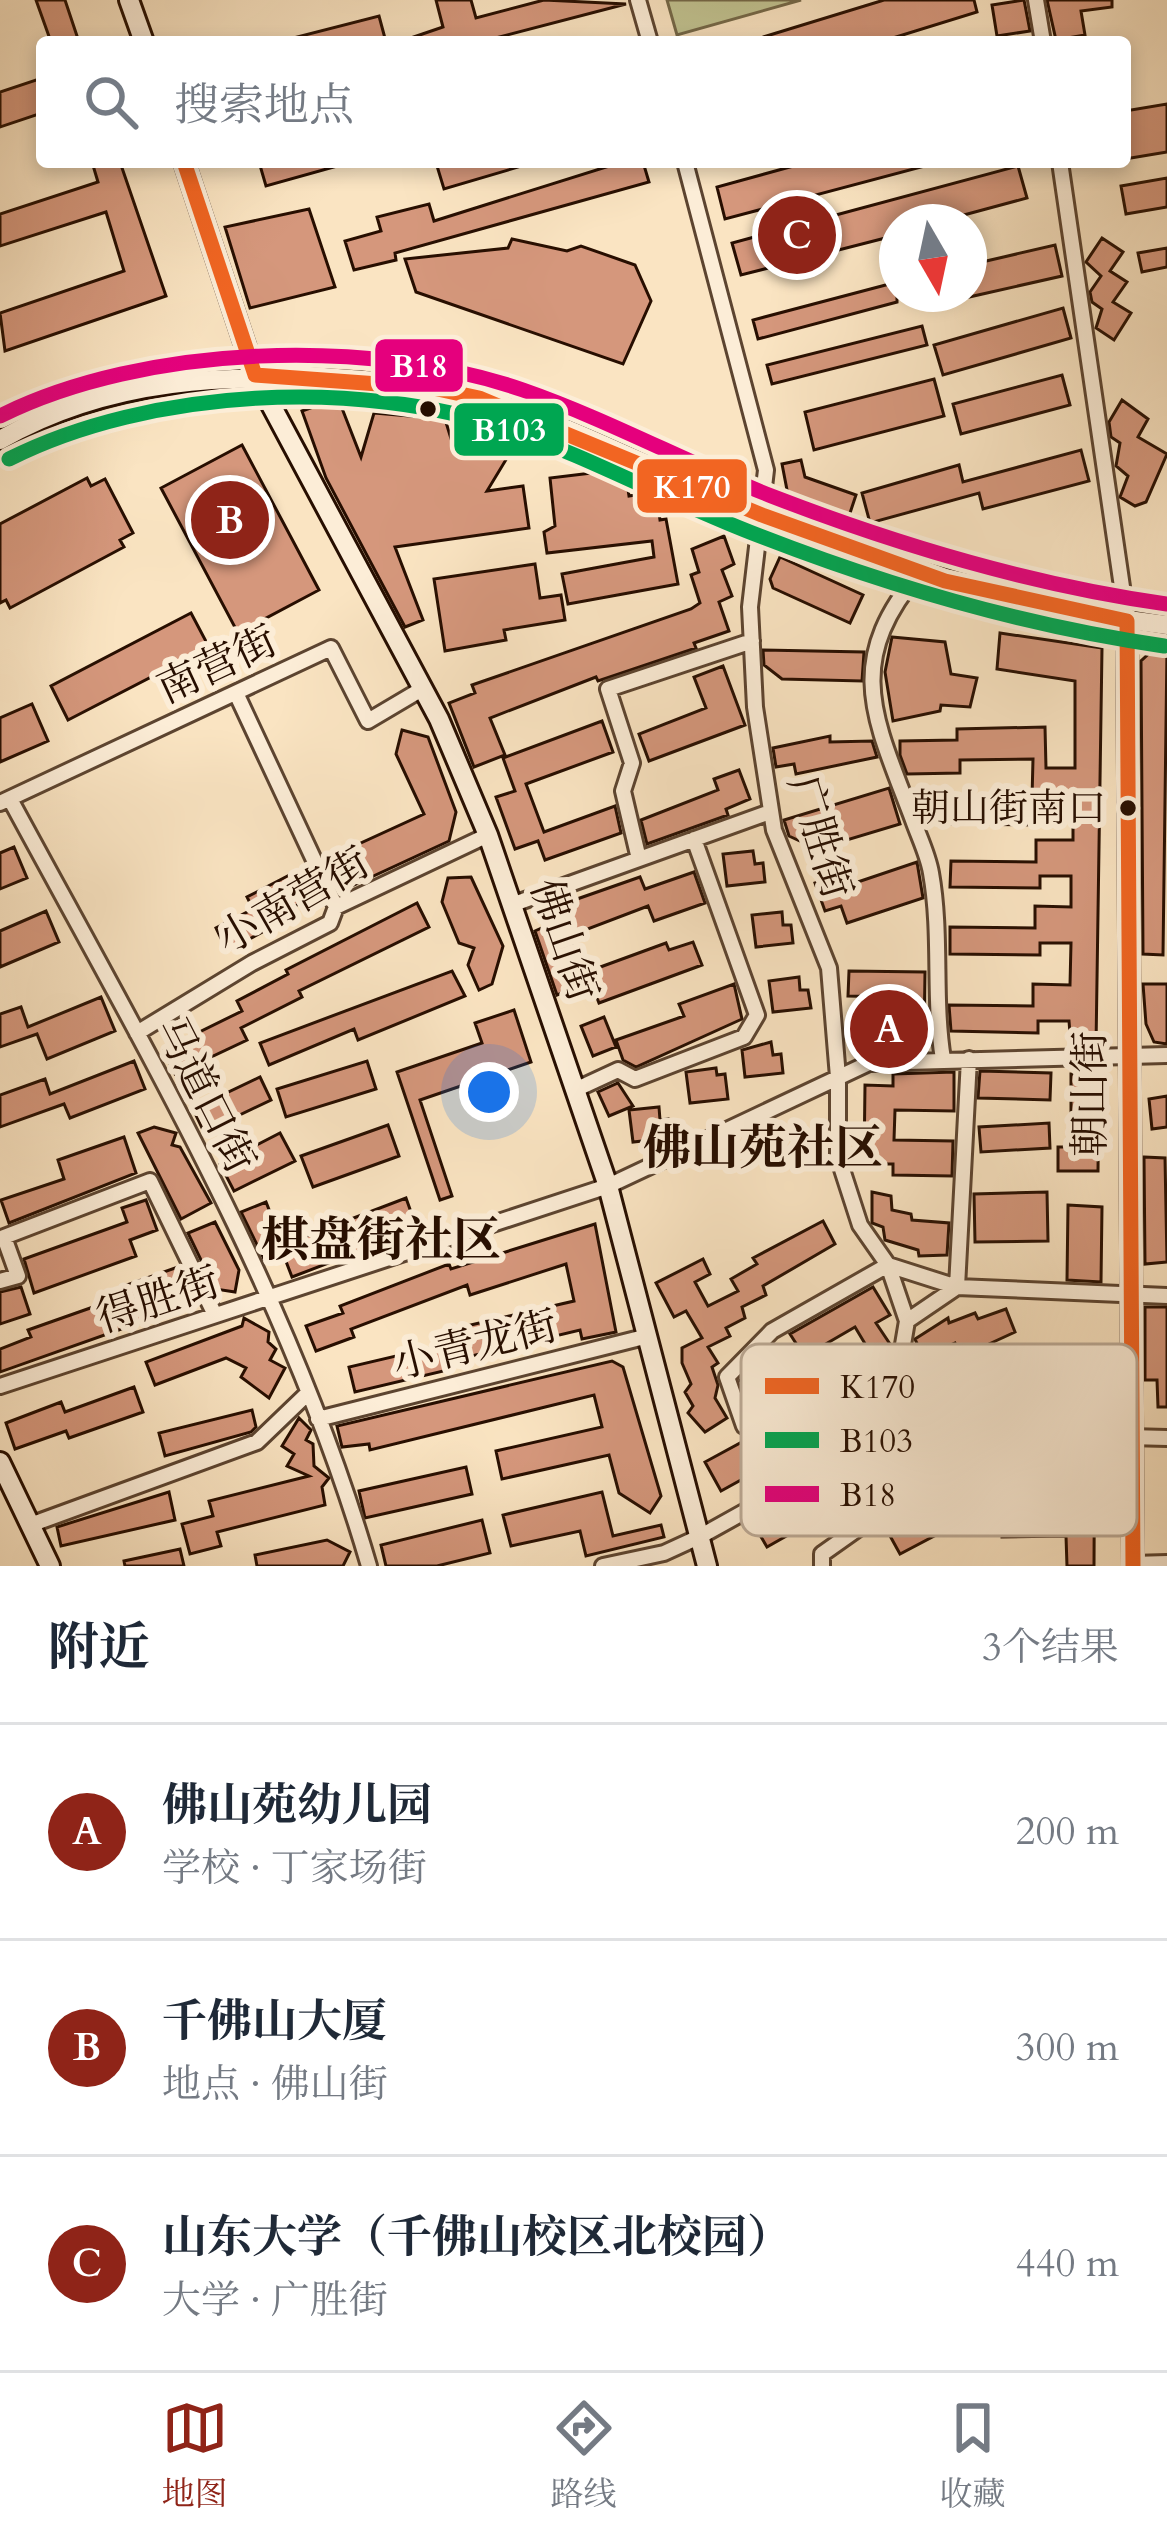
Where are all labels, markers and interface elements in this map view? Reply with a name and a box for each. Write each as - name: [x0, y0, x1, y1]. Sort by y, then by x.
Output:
- search box: [36, 36, 1131, 168]
- icon: search: [78, 69, 144, 135]
- text: 搜索地点: [174, 75, 354, 136]
- pin: C: [758, 190, 836, 280]
- north arrow: [879, 204, 987, 312]
- line badge: B18: [373, 337, 465, 394]
- text: B18: [390, 344, 448, 389]
- unlabelled marker: [417, 398, 439, 420]
- line badge: B103: [452, 401, 566, 458]
- text: B103: [472, 408, 546, 453]
- line badge: K170: [635, 457, 749, 515]
- text: K170: [653, 465, 731, 510]
- pin: B: [191, 475, 269, 565]
- street label: 南营街: [148, 613, 286, 717]
- street label: 广胜街: [774, 768, 866, 906]
- place label: 朝山街南口: [911, 782, 1106, 835]
- marker: 朝山街南口: [1117, 797, 1139, 819]
- street label: 小南营街: [206, 834, 380, 968]
- street label: 佛山街: [517, 871, 611, 1009]
- pin: A: [850, 984, 928, 1074]
- street label: 马道口街: [141, 1007, 269, 1183]
- street label: 朝山街: [1062, 1031, 1119, 1157]
- your location: [459, 1062, 519, 1122]
- district label: 佛山苑社区: [643, 1116, 883, 1181]
- district label: 棋盘街社区: [261, 1208, 501, 1273]
- street label: 得胜街: [89, 1253, 227, 1347]
- street label: 小青龙街: [387, 1297, 563, 1393]
- legend: [741, 1344, 1137, 1536]
- text: K170: [840, 1365, 915, 1410]
- text: B103: [840, 1419, 913, 1464]
- text: B18: [840, 1473, 896, 1518]
- text: 附近: [48, 1613, 150, 1683]
- text: 3个结果: [982, 1621, 1119, 1674]
- text: 佛山苑幼儿园: [162, 1775, 432, 1836]
- text: A: [72, 1805, 102, 1858]
- text: 200 m: [1016, 1805, 1119, 1858]
- text: 学校 · 丁家场街: [162, 1842, 427, 1895]
- text: 千佛山大厦: [162, 1991, 387, 2052]
- text: B: [73, 2021, 101, 2074]
- text: 300 m: [1016, 2021, 1119, 2074]
- text: 地点 · 佛山街: [162, 2058, 388, 2111]
- text: 山东大学（千佛山校区北校园）: [162, 2207, 792, 2268]
- text: C: [72, 2237, 102, 2290]
- text: 440 m: [1016, 2237, 1119, 2290]
- text: 大学 · 广胜街: [162, 2274, 388, 2327]
- tab: 地图: [162, 2395, 228, 2517]
- tab: 路线: [551, 2395, 617, 2517]
- tab: 收藏: [940, 2395, 1006, 2517]

